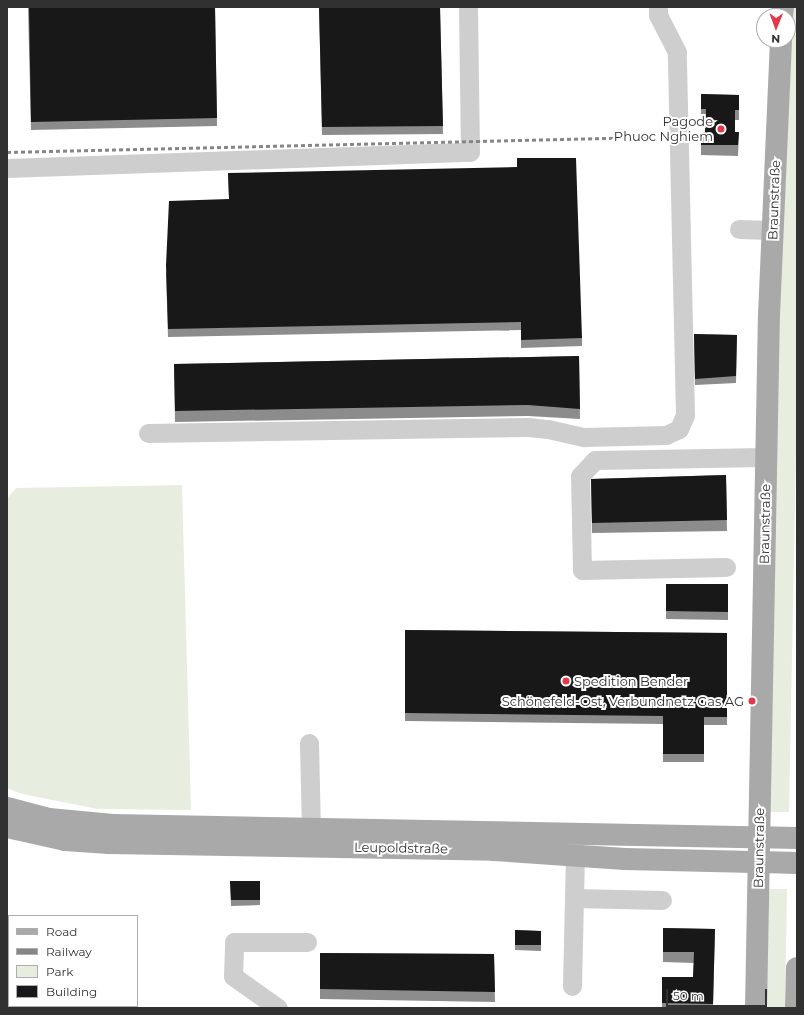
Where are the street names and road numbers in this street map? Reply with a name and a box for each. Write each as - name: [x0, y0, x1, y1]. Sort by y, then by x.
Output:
- street label: Braunstraße: [765, 160, 783, 240]
- street label: Braunstraße: [757, 484, 773, 564]
- street label: Braunstraße: [751, 808, 767, 888]
- street label: Leupoldstraße: [354, 839, 448, 857]

